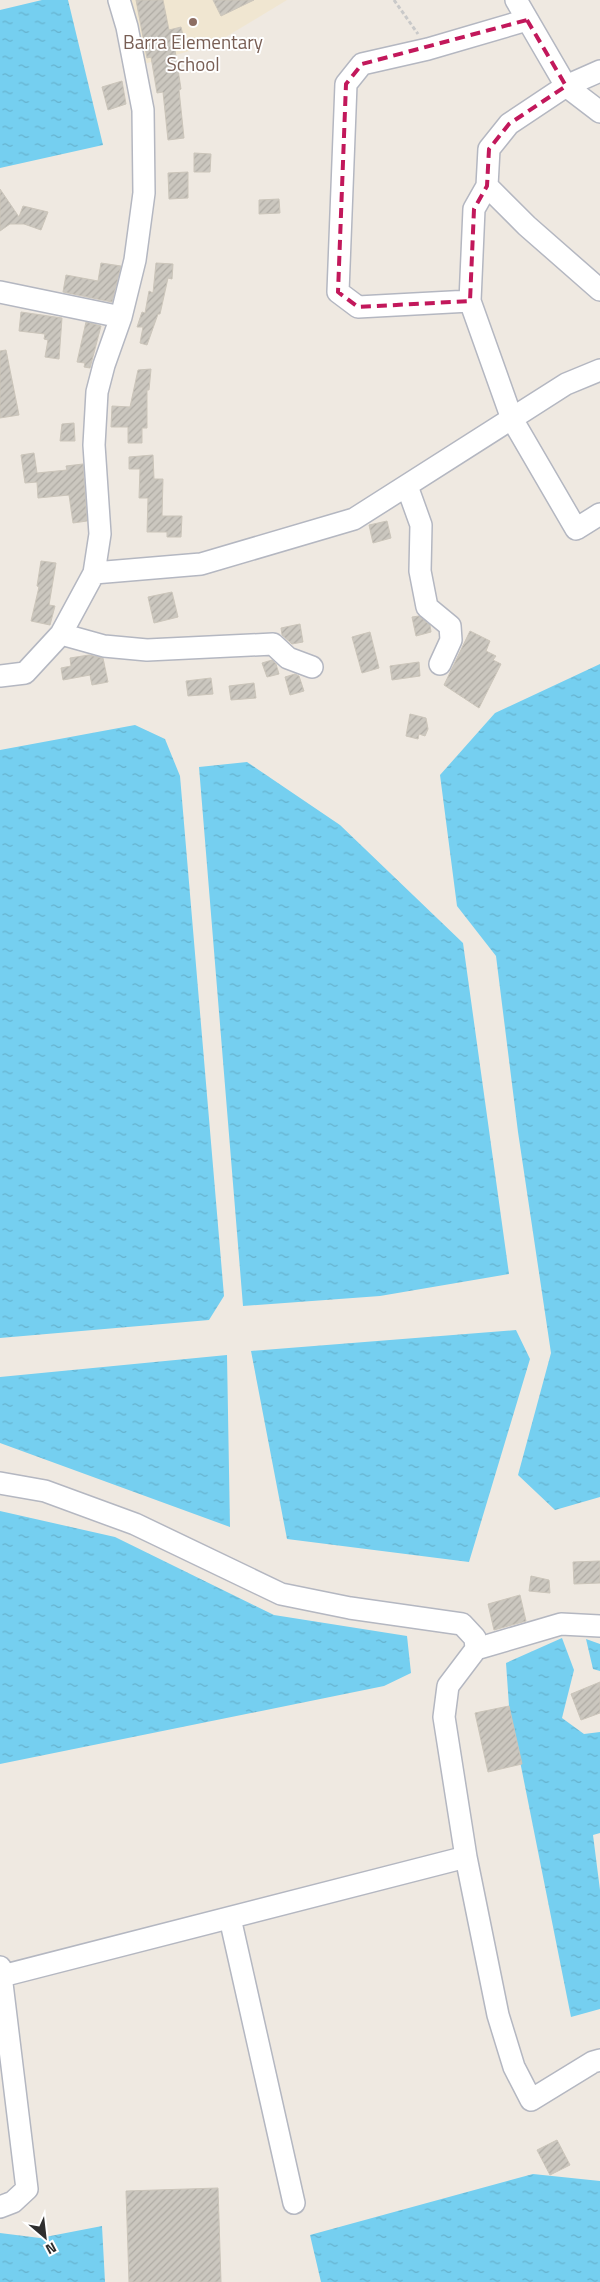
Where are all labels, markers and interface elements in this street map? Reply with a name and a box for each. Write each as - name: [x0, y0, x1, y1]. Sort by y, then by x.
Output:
- marker: Barra Elementary School: [187, 16, 199, 28]
- place label: Barra Elementary School: [123, 27, 263, 78]
- north arrow: [20, 2212, 70, 2262]
- text: N: [42, 2237, 61, 2260]

